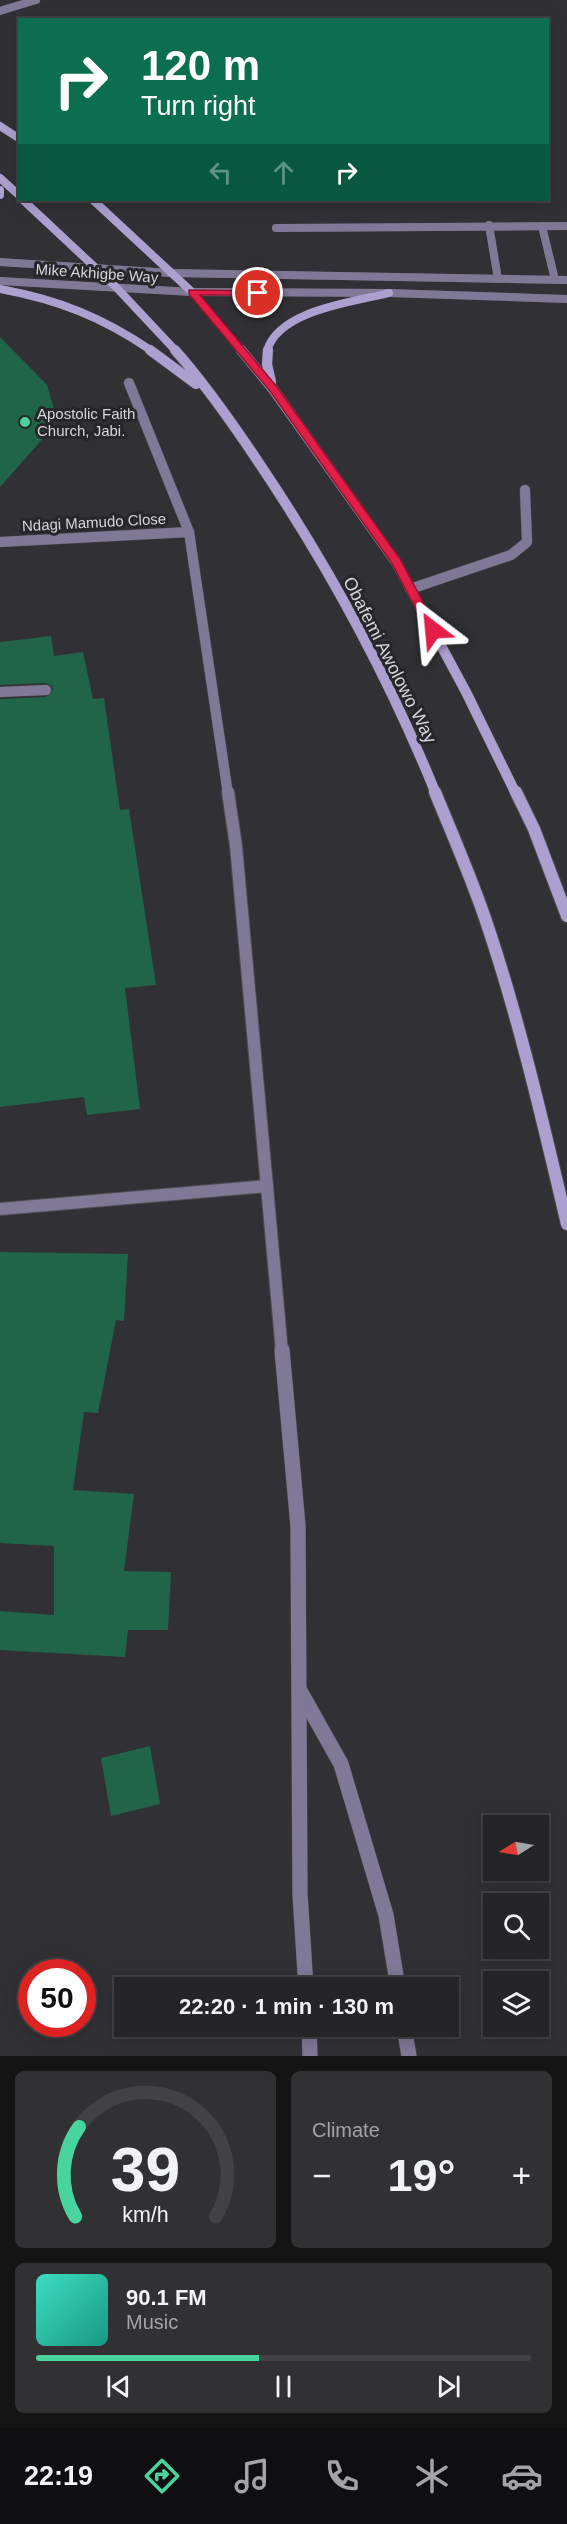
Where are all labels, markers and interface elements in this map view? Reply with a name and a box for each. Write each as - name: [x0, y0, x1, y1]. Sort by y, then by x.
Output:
- icon: right: [42, 42, 120, 120]
- text: 120 m: [141, 42, 260, 89]
- text: Turn right: [141, 91, 256, 121]
- icon: left: [204, 156, 237, 189]
- icon: ahead: [267, 156, 300, 189]
- icon: right: [330, 156, 363, 189]
- street label: Mike Akhigbe Way: [35, 260, 159, 286]
- pin: [232, 267, 283, 318]
- icon: arrive: [241, 276, 274, 309]
- place label: Apostolic Faith Church, Jabi.: [37, 405, 135, 439]
- marker: Apostolic Faith Church, Jabi.: [18, 415, 32, 429]
- street label: Ndagi Mamudo Close: [22, 510, 166, 534]
- street label: Obafemi Awolowo Way: [339, 573, 441, 747]
- position arrow: [401, 598, 465, 662]
- north arrow: [483, 1815, 549, 1881]
- map controls: [483, 1815, 549, 2037]
- button: search: [483, 1893, 549, 1959]
- speed limit sign: 50: [18, 1959, 96, 2037]
- button: layers: [483, 1971, 549, 2037]
- text: 22:20 · 1 min · 130 m: [179, 1994, 394, 2019]
- text: Climate: [312, 2119, 380, 2141]
- text: 39: [111, 2135, 180, 2204]
- text: 19°: [387, 2150, 456, 2201]
- text: −: [312, 2157, 331, 2194]
- text: +: [512, 2157, 531, 2194]
- text: km/h: [122, 2203, 169, 2227]
- text: 90.1 FM: [126, 2285, 207, 2310]
- text: Music: [126, 2311, 178, 2333]
- icon: previous: [102, 2370, 135, 2403]
- icon: pause: [267, 2370, 300, 2403]
- icon: next: [432, 2370, 465, 2403]
- icon: directions: [141, 2455, 183, 2497]
- icon: music: [231, 2455, 273, 2497]
- icon: phone: [321, 2455, 363, 2497]
- icon: climate: [411, 2455, 453, 2497]
- icon: car: [501, 2455, 543, 2497]
- text: 22:19: [24, 2461, 93, 2491]

